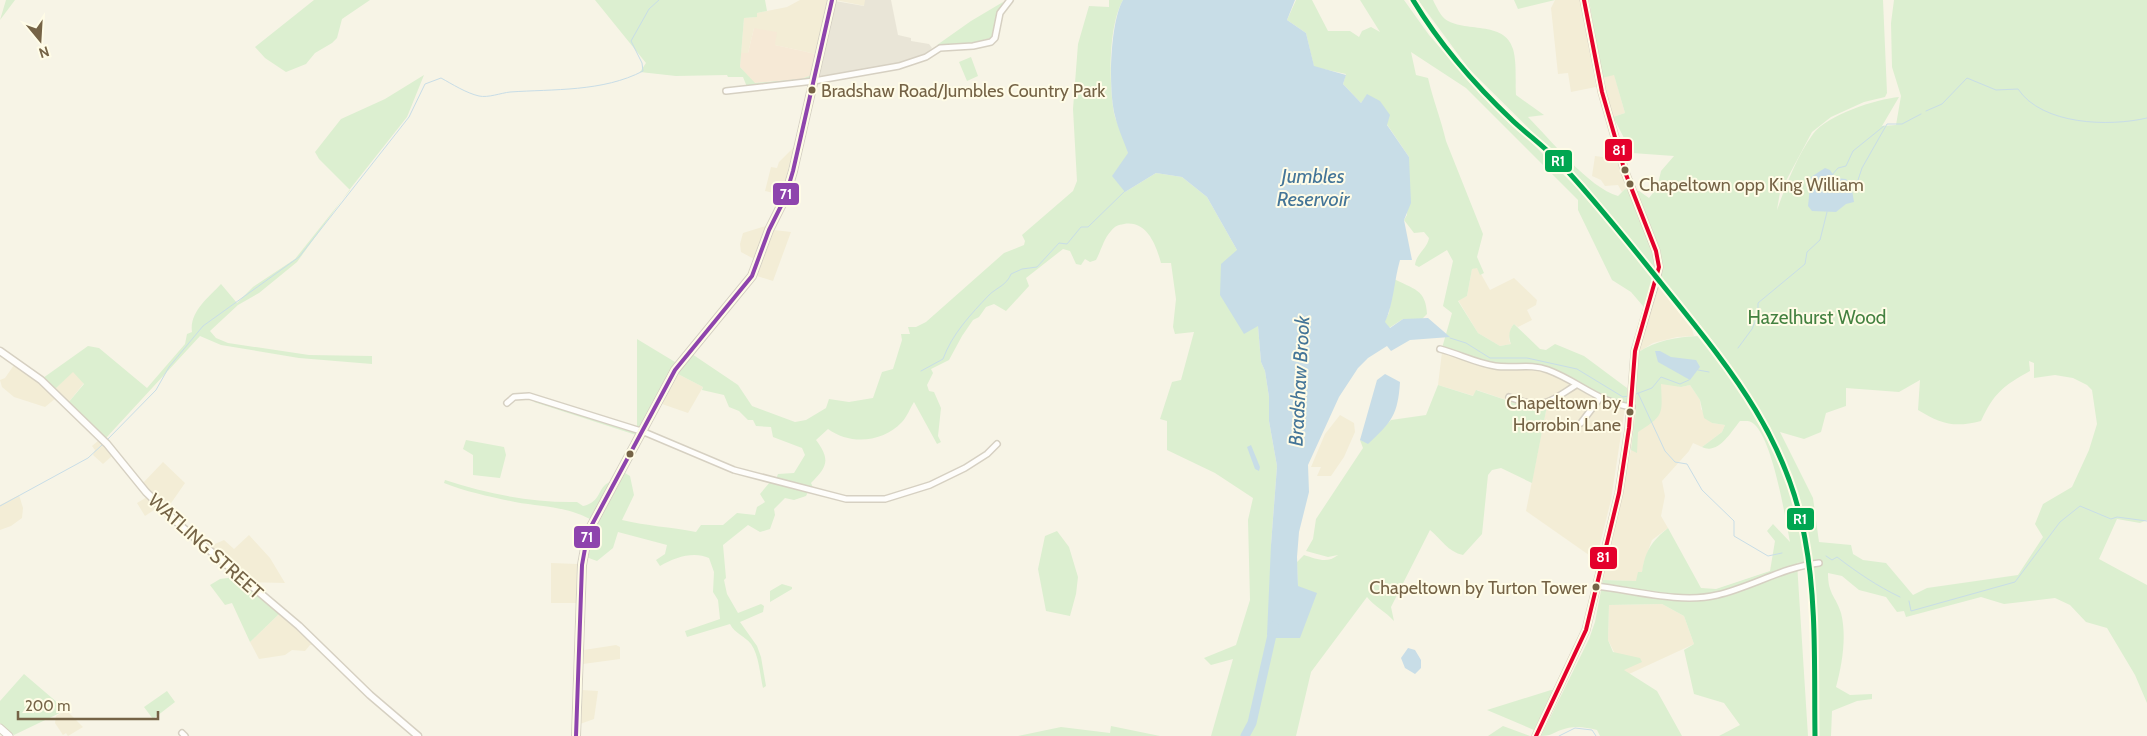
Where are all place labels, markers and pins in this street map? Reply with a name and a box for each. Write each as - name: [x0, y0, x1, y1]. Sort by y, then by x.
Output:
- place label: Bradshaw Road/Jumbles Country Park: [821, 80, 1106, 102]
- marker: Bradshaw Road/Jumbles Country Park: [807, 85, 817, 95]
- unlabelled marker: [1620, 165, 1630, 175]
- place label: Chapeltown opp King William: [1639, 174, 1864, 196]
- marker: Chapeltown opp King William: [1625, 179, 1635, 189]
- place label: Chapeltown by Horrobin Lane: [1506, 392, 1621, 436]
- marker: Chapeltown by Horrobin Lane: [1625, 407, 1635, 417]
- unlabelled marker: [625, 449, 635, 459]
- place label: Chapeltown by Turton Tower: [1369, 577, 1587, 599]
- marker: Chapeltown by Turton Tower: [1591, 582, 1601, 592]

